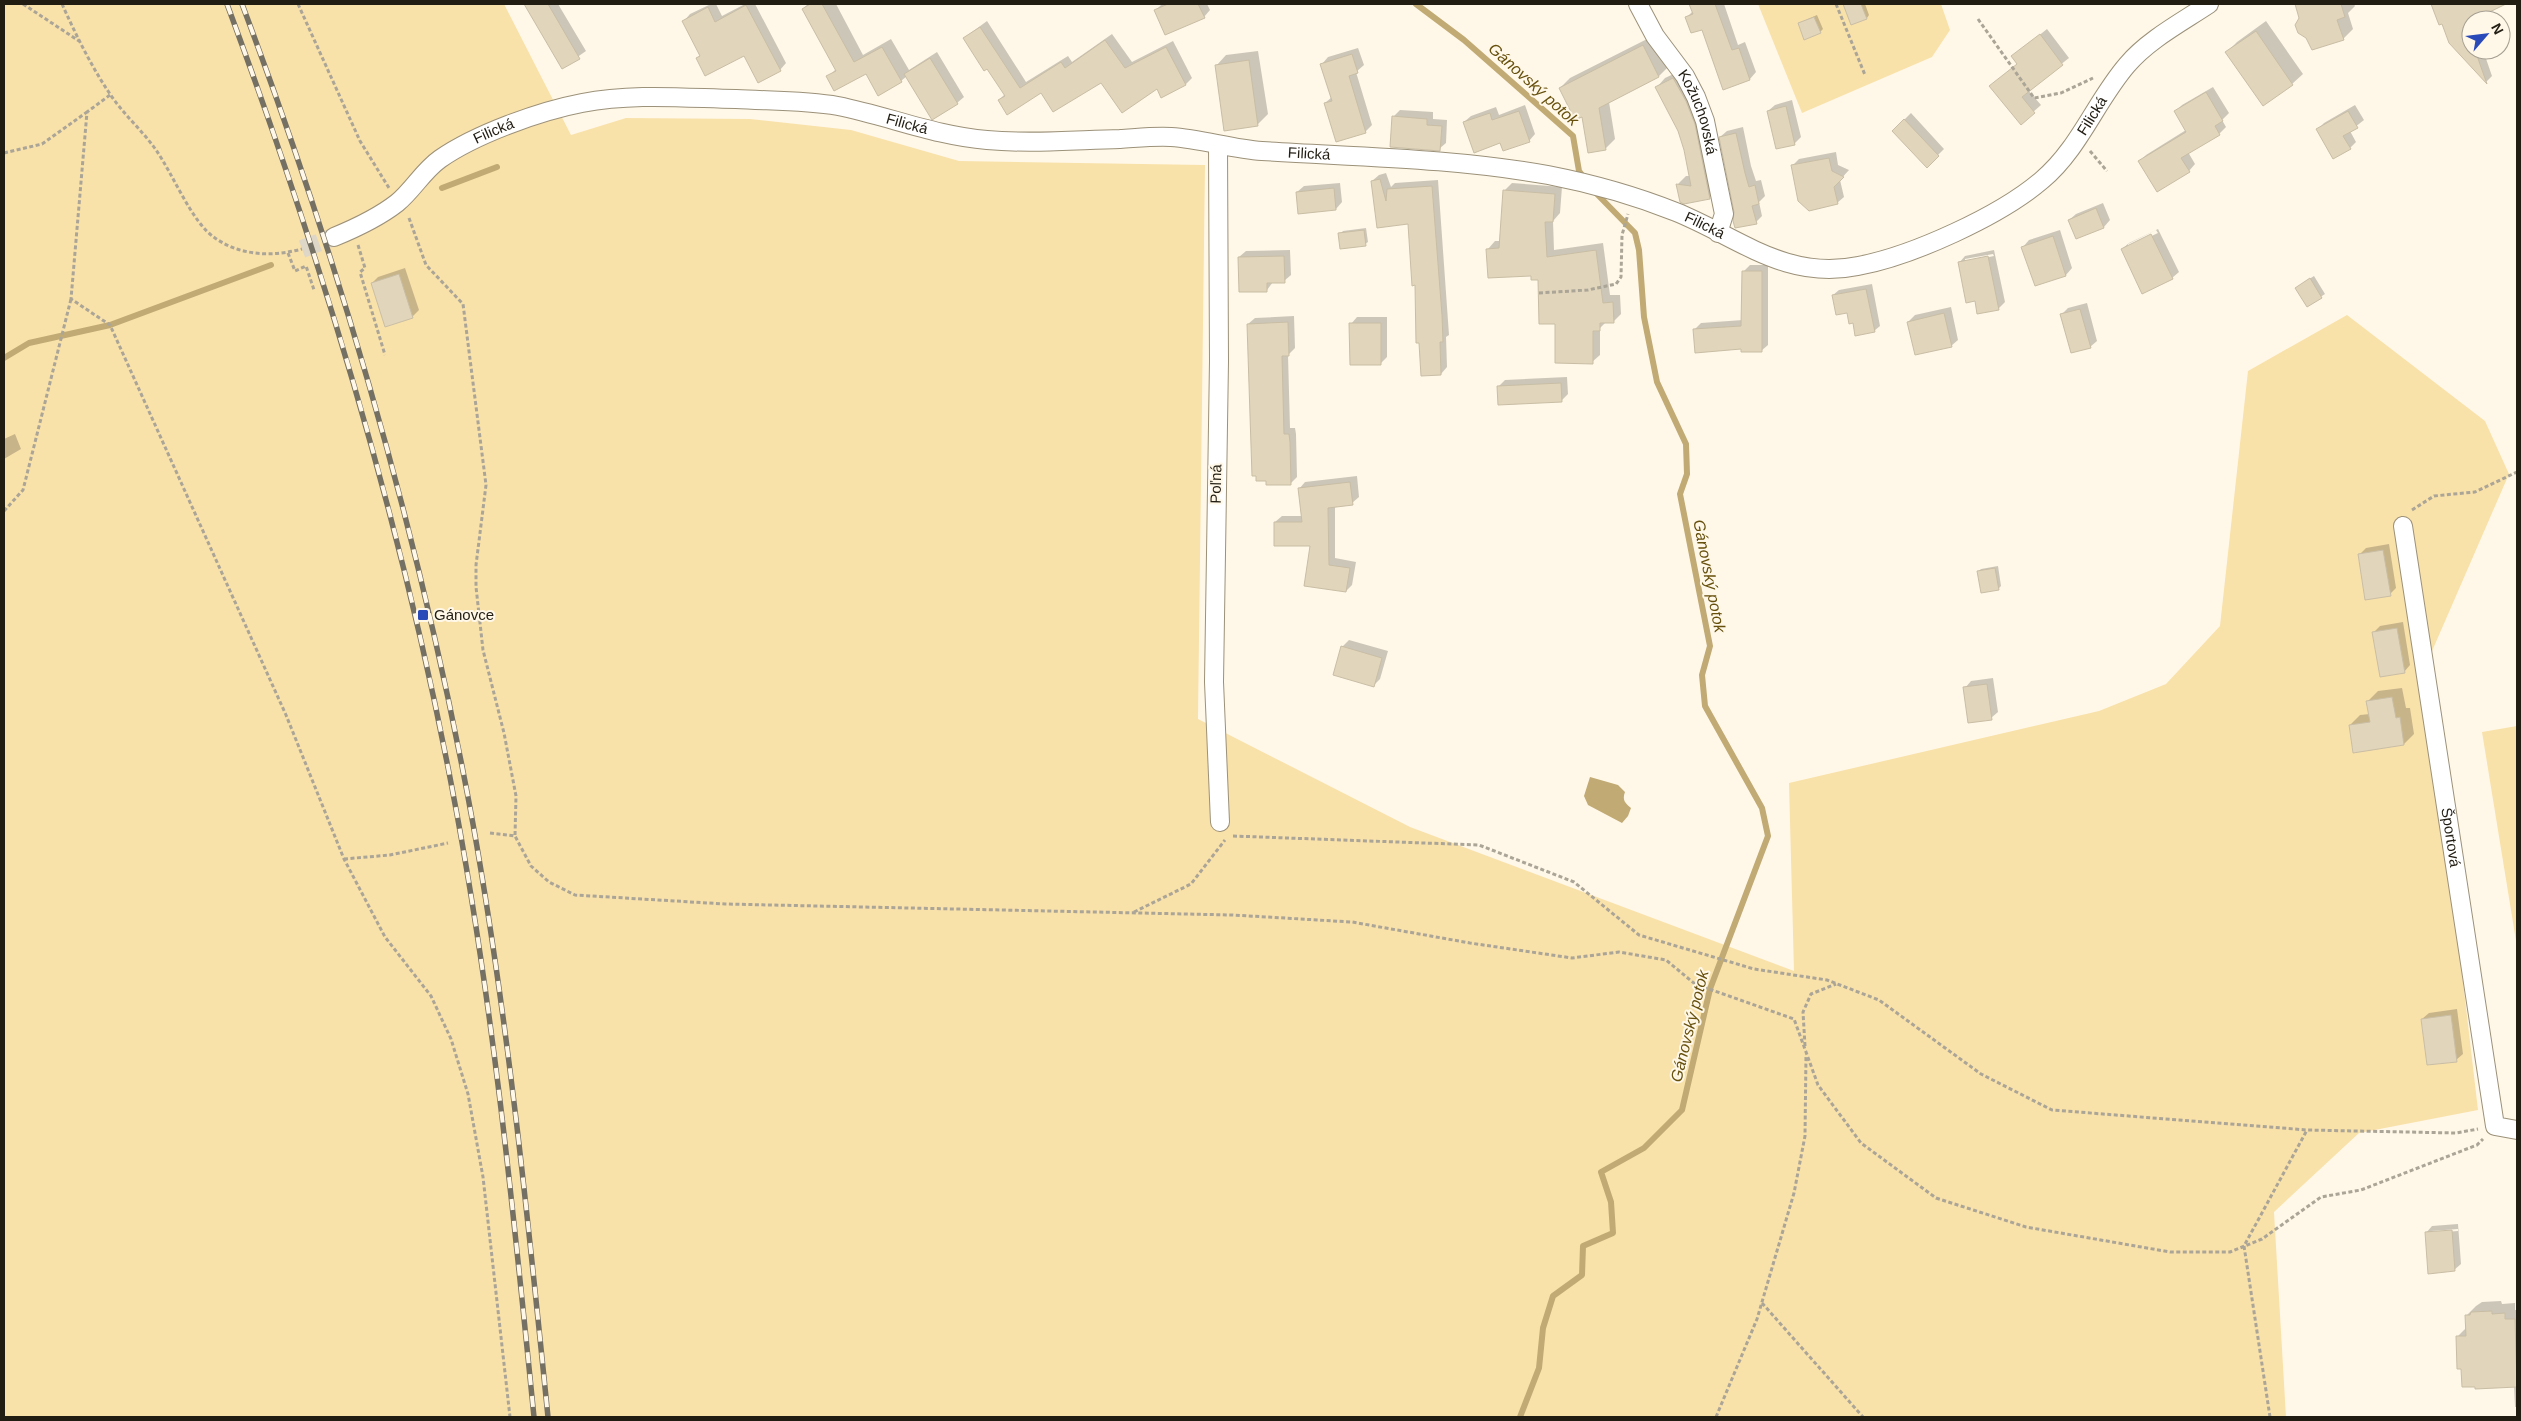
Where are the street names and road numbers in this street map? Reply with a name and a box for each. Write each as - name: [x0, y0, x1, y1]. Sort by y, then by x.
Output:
- street label: Kožuchovská: [1675, 66, 1721, 157]
- street label: Filická: [2073, 92, 2110, 138]
- street label: Filická: [884, 109, 931, 137]
- street label: Filická: [470, 114, 517, 147]
- street label: Filická: [1287, 144, 1332, 163]
- street label: Filická: [1682, 208, 1728, 242]
- street label: Poľná: [1207, 463, 1224, 504]
- street label: Športová: [2438, 806, 2464, 869]

